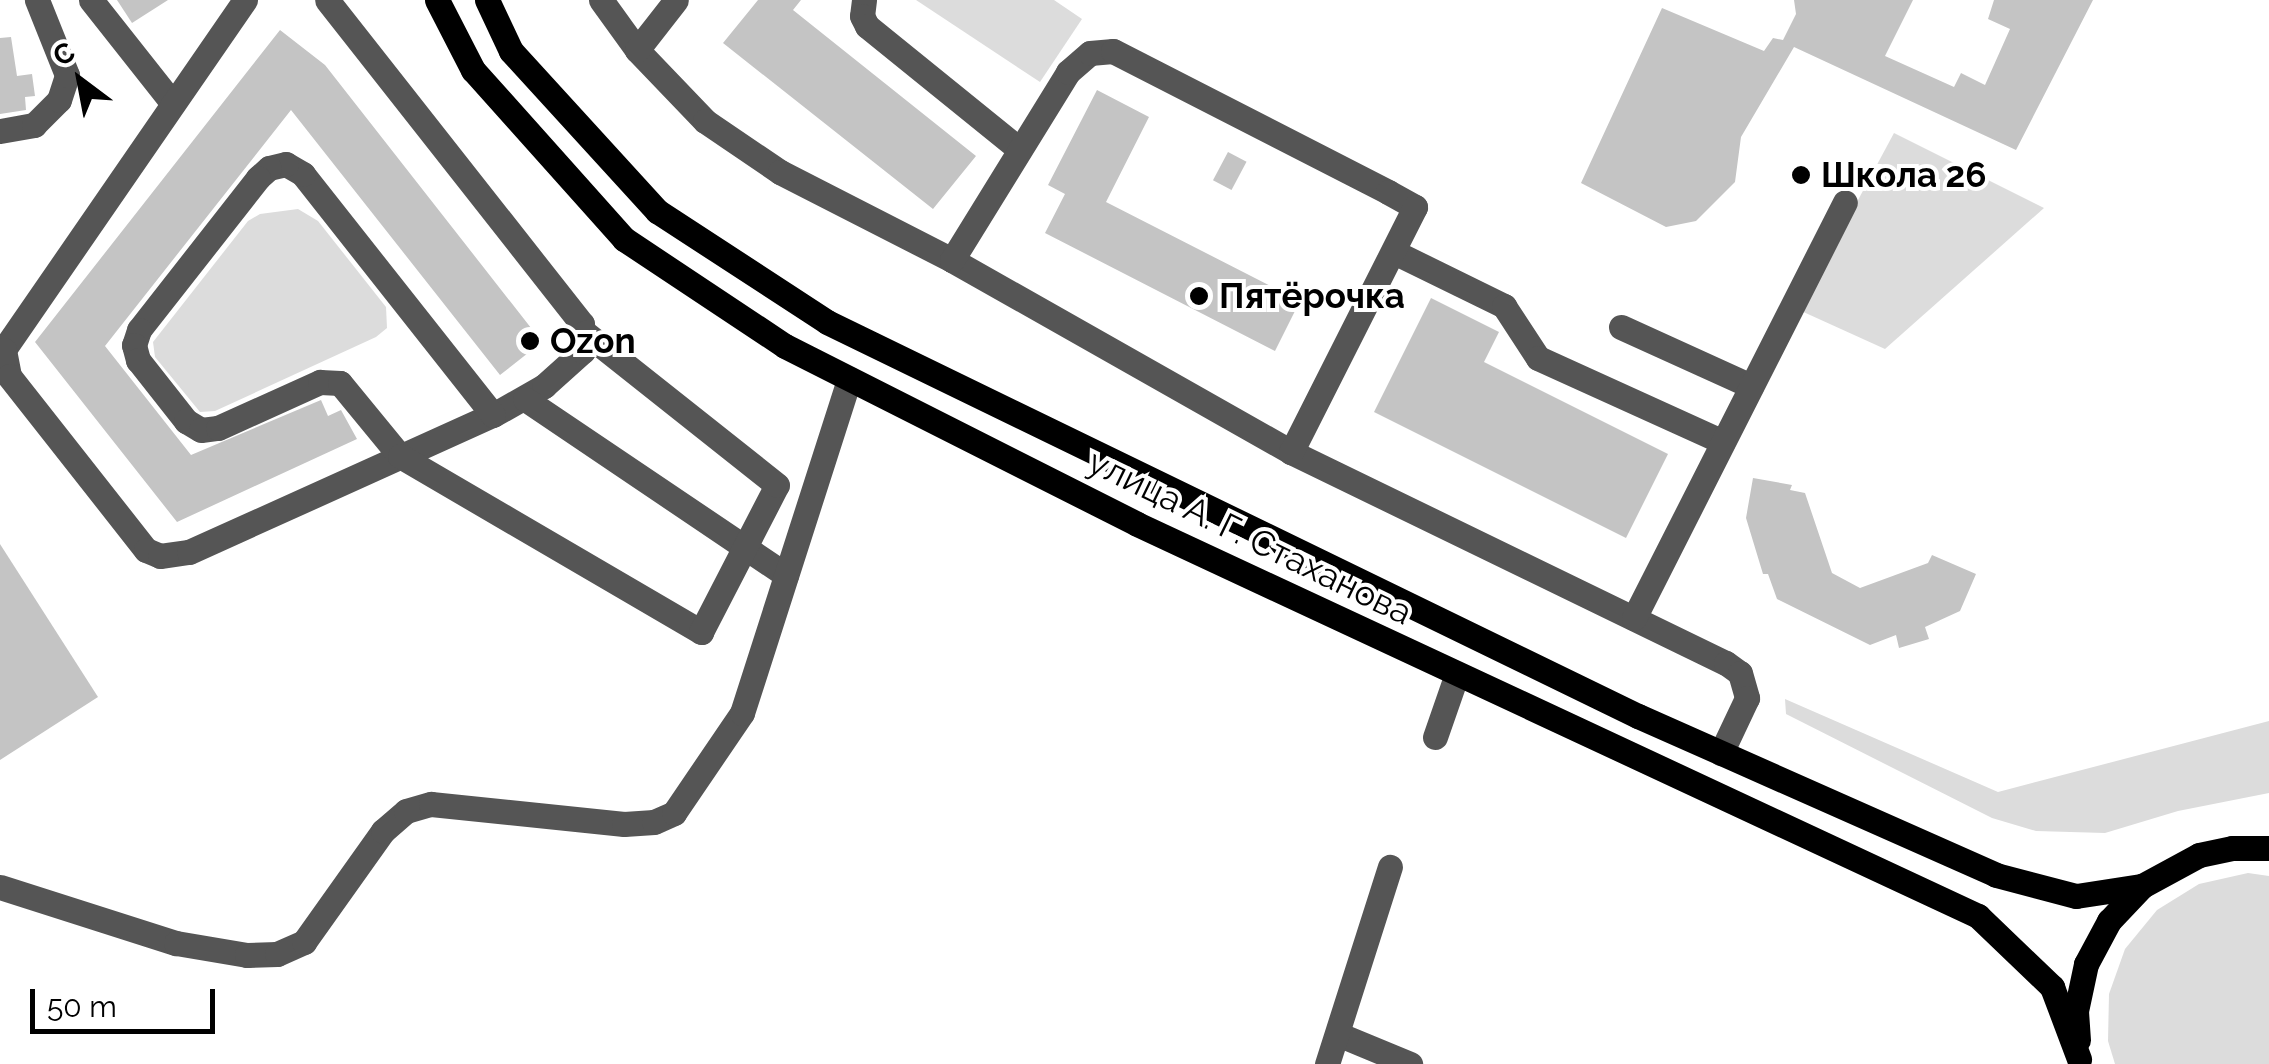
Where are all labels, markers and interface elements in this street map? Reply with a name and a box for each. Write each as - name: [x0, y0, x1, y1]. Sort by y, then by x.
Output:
- north arrow: [30, 30, 130, 130]
- text: С: [47, 35, 81, 73]
- place label: Школа 26: [1821, 154, 1986, 196]
- marker: Школа 26: [1790, 164, 1812, 186]
- place label: Пятёрочка: [1219, 275, 1405, 317]
- marker: Пятёрочка: [1188, 285, 1210, 307]
- place label: Ozon: [550, 320, 636, 362]
- marker: Ozon: [519, 330, 541, 352]
- street label: улица А. Г. Стаханова: [1081, 440, 1419, 634]
- scale bar: [35, 969, 220, 1031]
- text: 50 m: [47, 989, 117, 1024]

